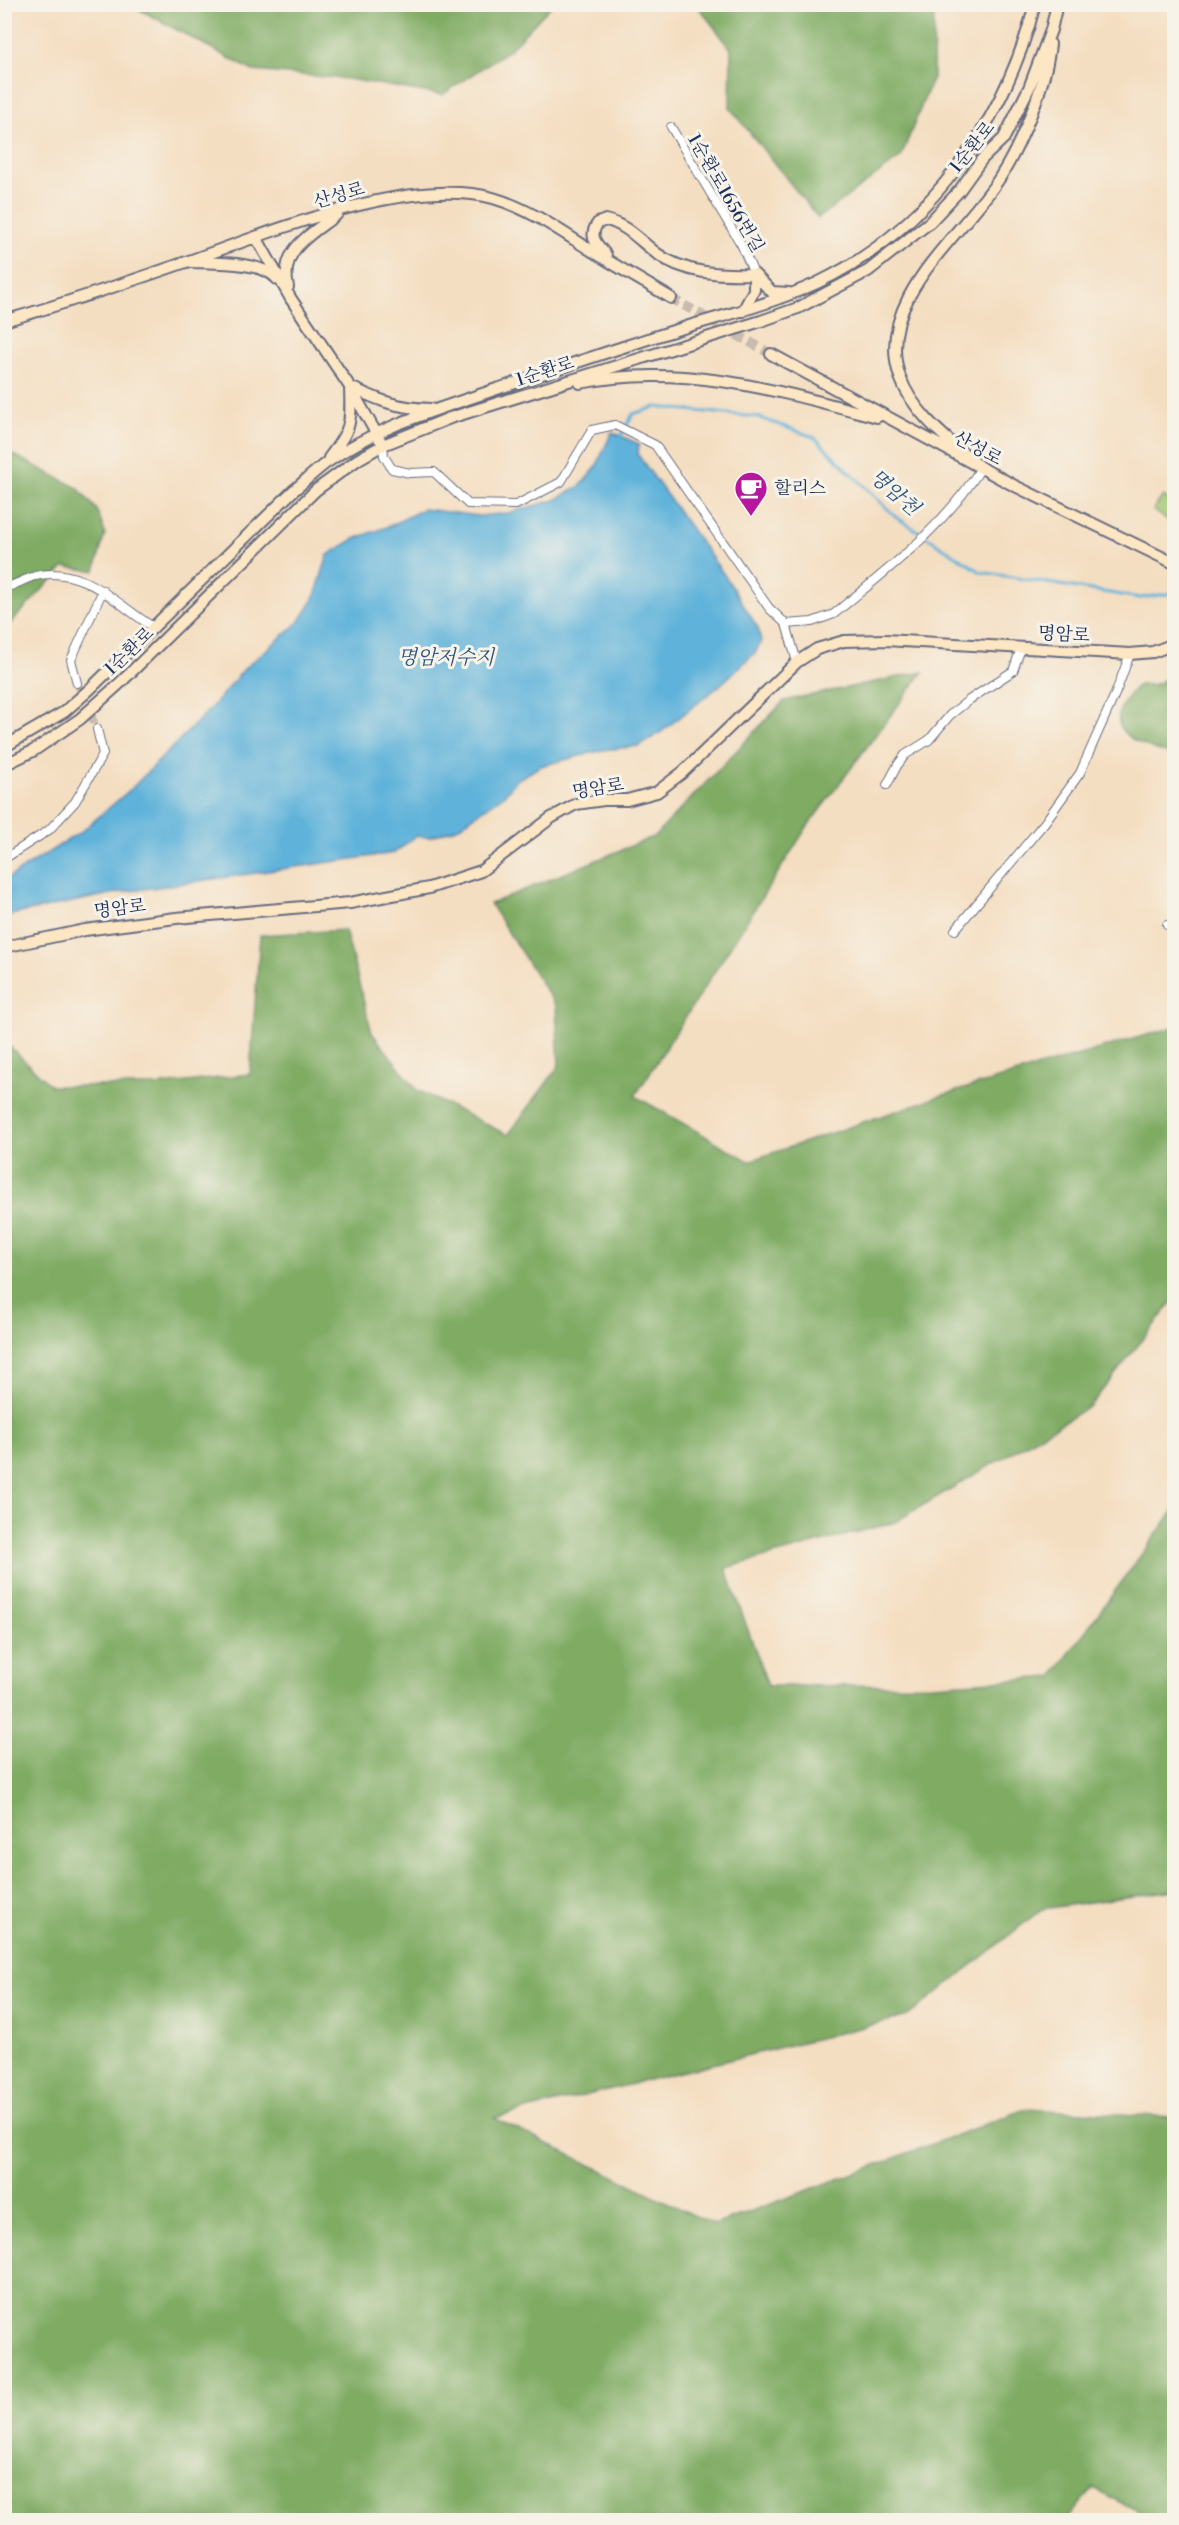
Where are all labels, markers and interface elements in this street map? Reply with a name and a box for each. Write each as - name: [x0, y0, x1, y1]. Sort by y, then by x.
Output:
- street label: 1순환로: [945, 117, 1000, 178]
- street label: 1순환로1656번길: [682, 130, 769, 257]
- street label: 산성로: [311, 177, 367, 214]
- street label: 1순환로: [513, 351, 577, 392]
- street label: 산성로: [949, 426, 1006, 471]
- water label: 명암천: [864, 465, 925, 523]
- cafe icon: 할리스: [733, 470, 769, 517]
- place label: 할리스: [774, 477, 827, 500]
- street label: 1순환로: [100, 622, 159, 680]
- street label: 명암로: [1037, 622, 1091, 647]
- water label: 명암저수지: [398, 646, 496, 671]
- street label: 명암로: [571, 773, 626, 804]
- street label: 명암로: [93, 894, 147, 923]

